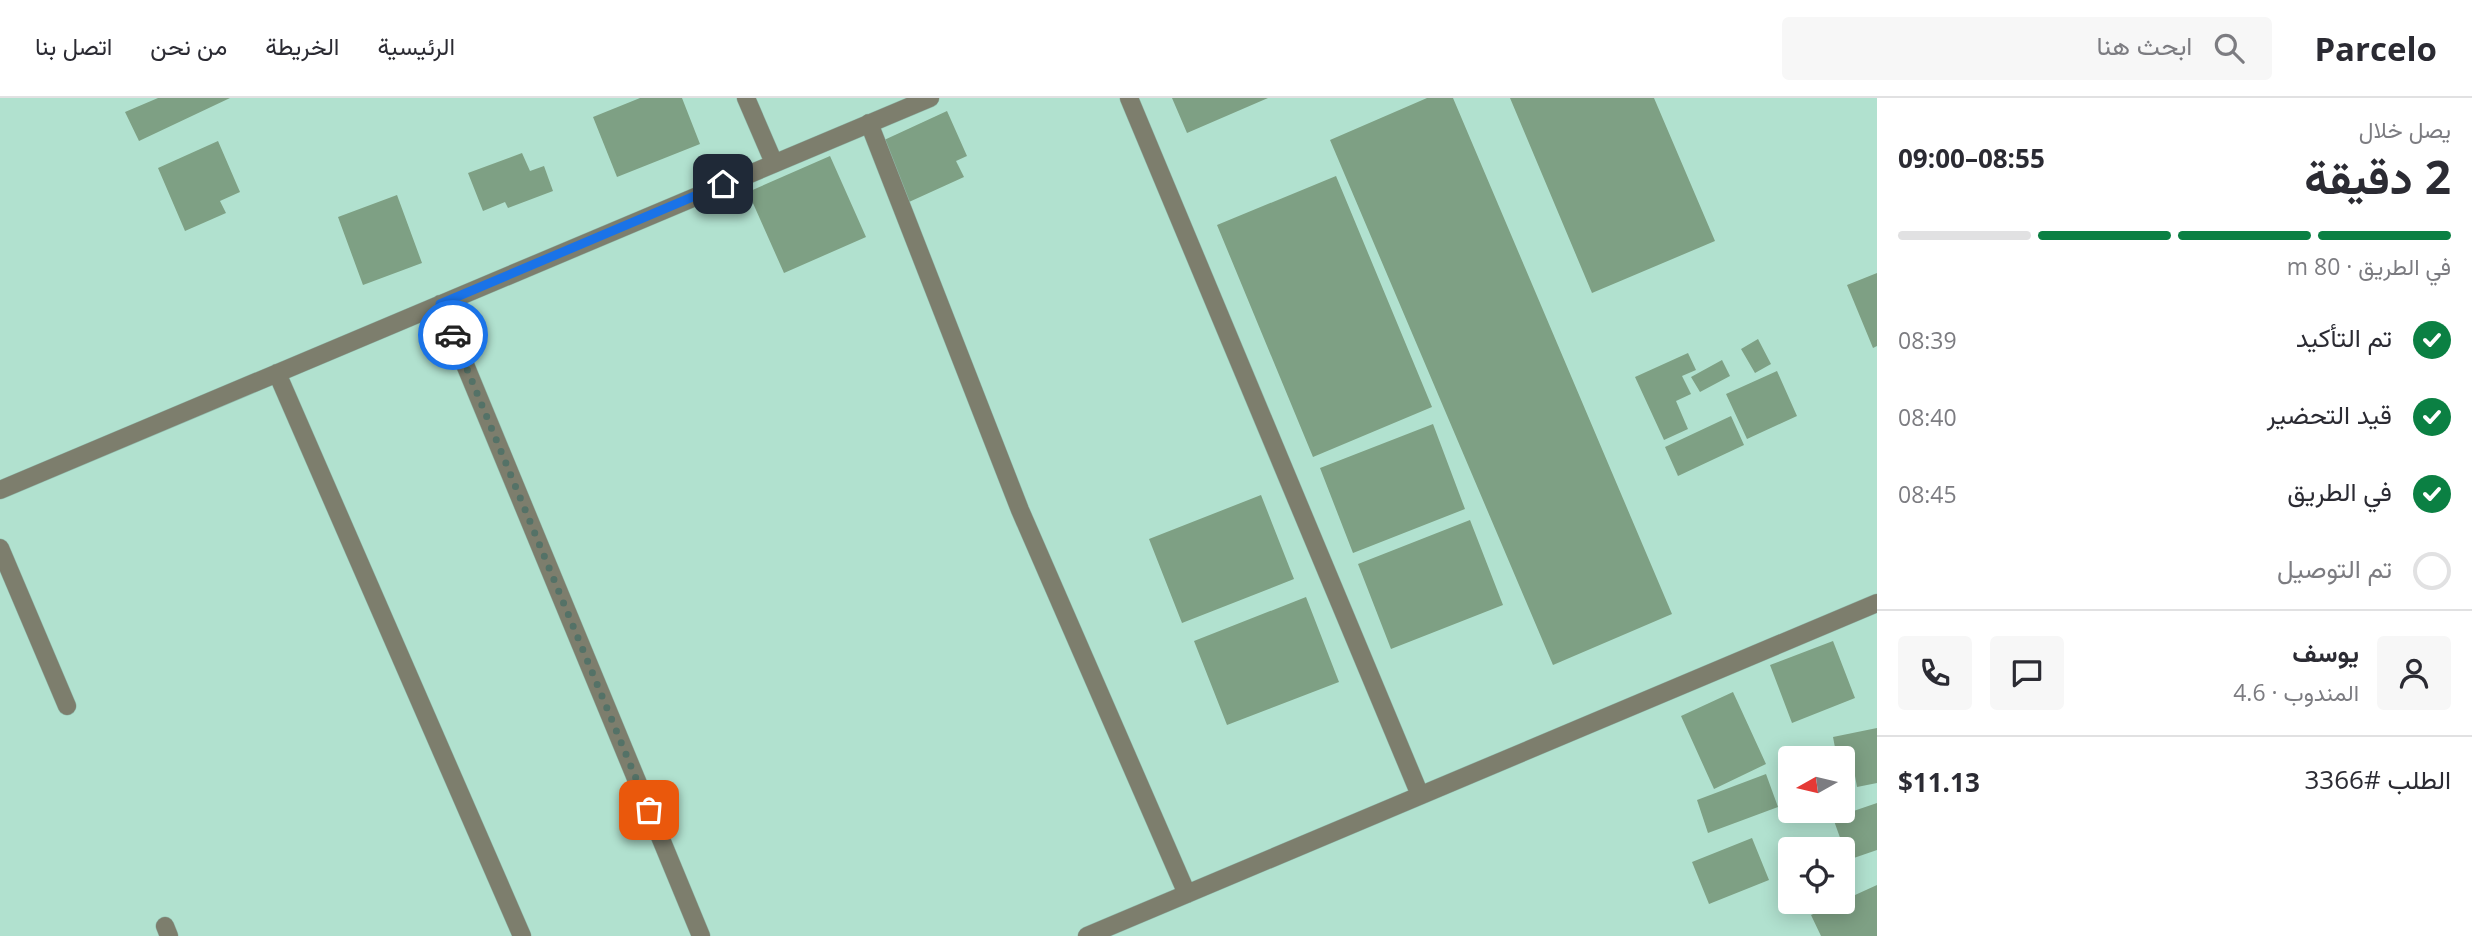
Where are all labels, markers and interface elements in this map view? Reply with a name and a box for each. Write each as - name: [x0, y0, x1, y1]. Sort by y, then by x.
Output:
- search box: [1782, 17, 2272, 80]
- text: Parcelo: [2314, 26, 2437, 71]
- text: ابحث هنا: [2096, 27, 2192, 63]
- text: اتصل بنا: [35, 29, 112, 62]
- text: من نحن: [150, 29, 227, 62]
- text: الخريطة: [265, 29, 339, 62]
- text: الرئيسية: [377, 29, 455, 62]
- icon: search: [2210, 29, 2248, 67]
- text: يصل خلال: [2359, 113, 2451, 145]
- text: 08:55–09:00: [1898, 140, 2045, 176]
- text: 2 دقيقة: [2304, 145, 2451, 207]
- pin: [693, 154, 753, 214]
- icon: home: [704, 165, 742, 203]
- text: في الطريق · 80 m: [2287, 250, 2451, 282]
- courier: [418, 300, 488, 370]
- icon: car: [434, 316, 472, 354]
- text: تم التأكيد: [2296, 319, 2392, 355]
- icon: check: [2413, 321, 2451, 359]
- text: 08:39: [1898, 324, 1957, 356]
- text: قيد التحضير: [2267, 396, 2392, 432]
- icon: check: [2413, 398, 2451, 436]
- text: 08:40: [1898, 401, 1957, 433]
- text: في الطريق: [2287, 473, 2392, 509]
- icon: check: [2413, 475, 2451, 513]
- text: 08:45: [1898, 478, 1957, 510]
- text: تم التوصيل: [2277, 550, 2392, 586]
- text: يوسف: [2292, 634, 2359, 670]
- button: phone: [1898, 636, 1972, 710]
- button: chat: [1990, 636, 2064, 710]
- button: person: [2377, 636, 2451, 710]
- text: المندوب · 4.6: [2233, 676, 2359, 708]
- north arrow: [1778, 746, 1855, 822]
- map controls: [1778, 746, 1855, 914]
- text: الطلب #3366: [2304, 761, 2451, 797]
- text: $11.13: [1898, 764, 1980, 800]
- pin: [619, 780, 679, 840]
- icon: bag: [630, 791, 668, 829]
- button: locate: [1778, 837, 1855, 914]

